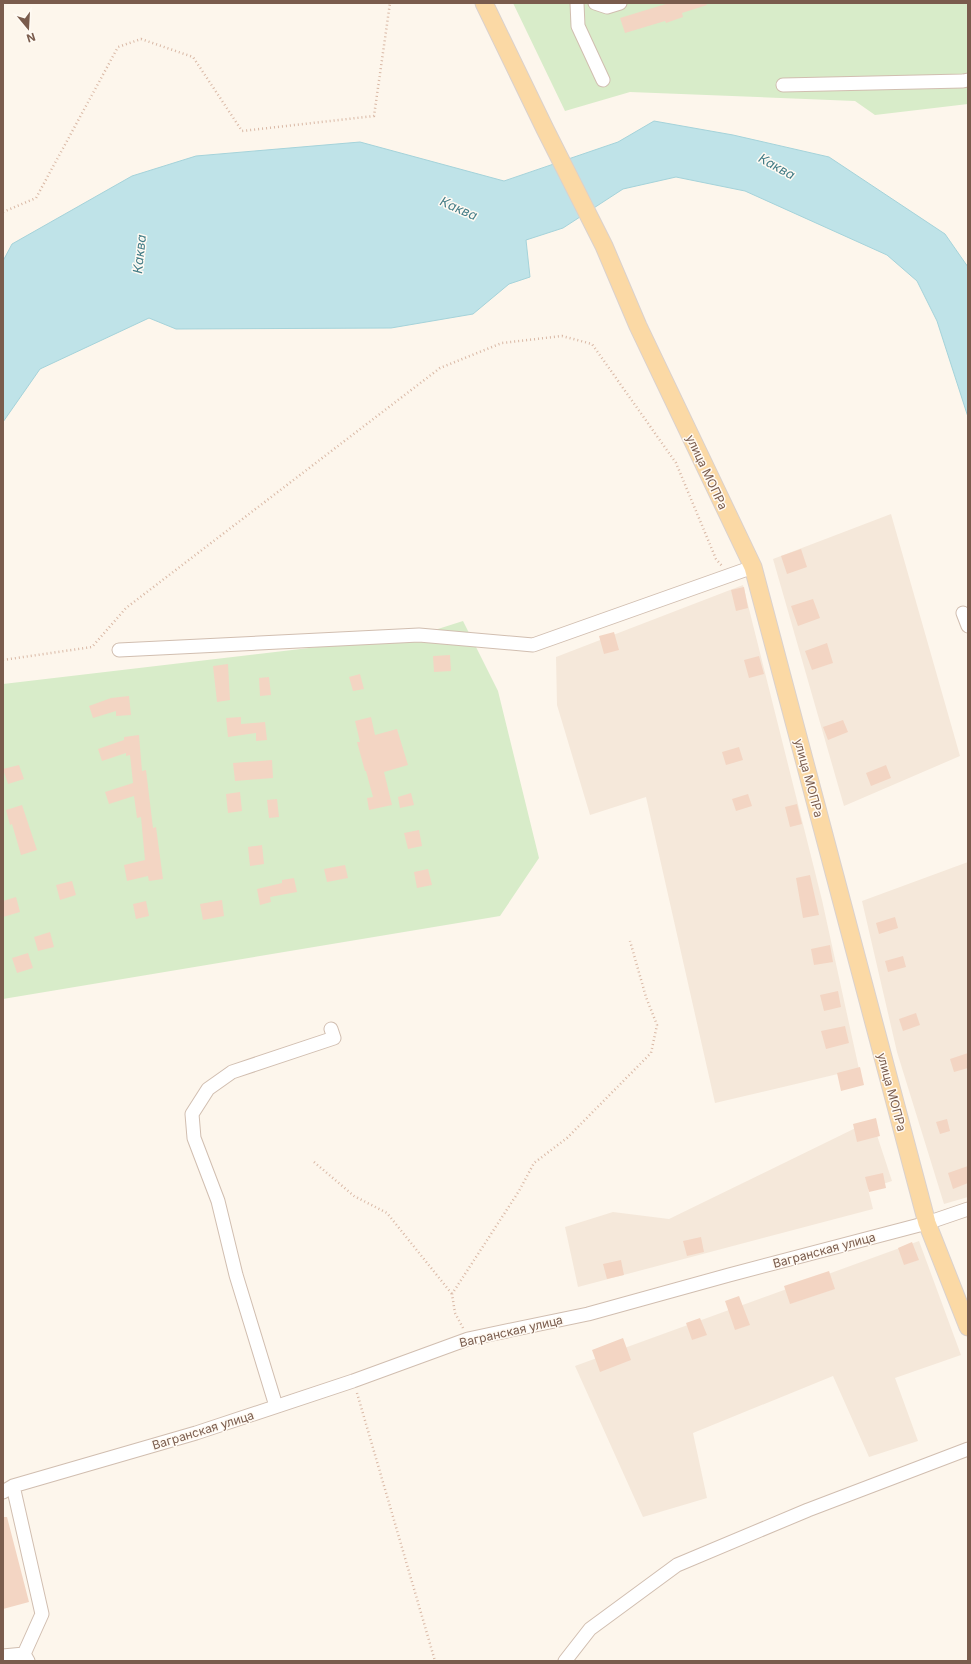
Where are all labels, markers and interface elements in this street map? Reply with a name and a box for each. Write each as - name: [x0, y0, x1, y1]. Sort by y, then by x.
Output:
- north arrow: [8, 8, 48, 48]
- text: N: [25, 30, 37, 45]
- water label: Каква: [756, 150, 798, 182]
- water label: Каква: [438, 193, 480, 223]
- water label: Каква: [129, 234, 149, 274]
- street label: улица МОПРа: [683, 432, 731, 512]
- street label: улица МОПРа: [791, 737, 827, 819]
- street label: улица МОПРа: [874, 1051, 910, 1133]
- street label: Вагранская улица: [771, 1229, 877, 1271]
- street label: Вагранская улица: [458, 1312, 564, 1350]
- street label: Вагранская улица: [150, 1407, 256, 1453]

